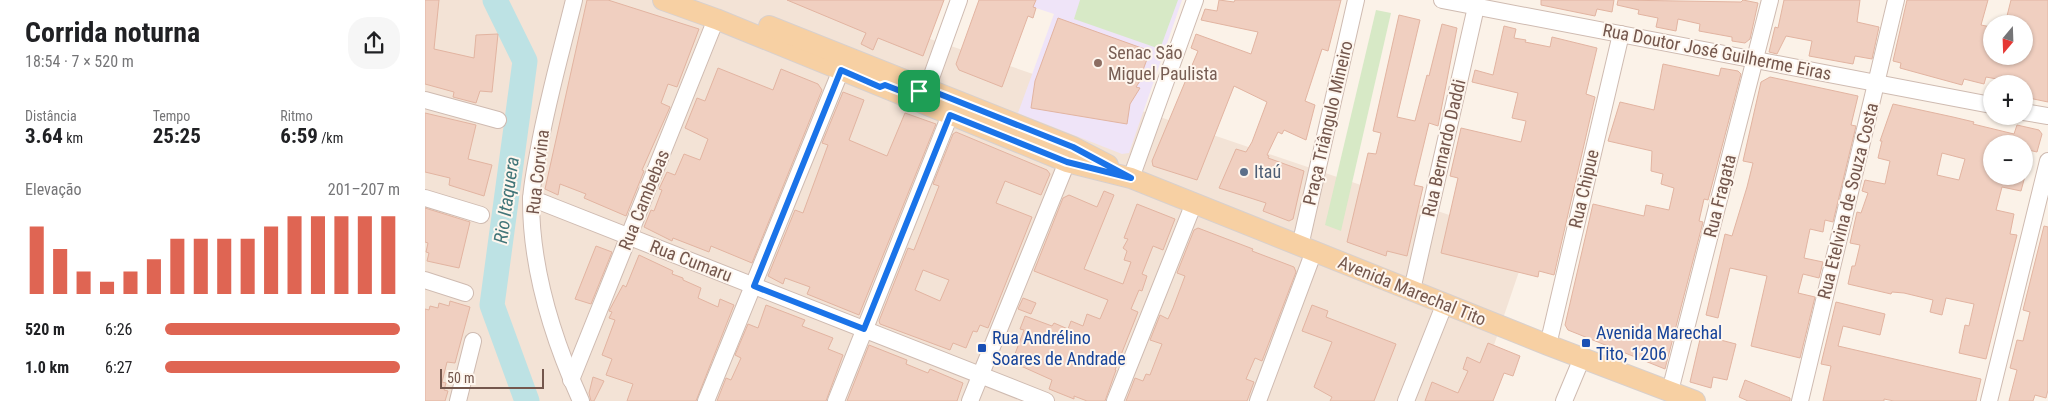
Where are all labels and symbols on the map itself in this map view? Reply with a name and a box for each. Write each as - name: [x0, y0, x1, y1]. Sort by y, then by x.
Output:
- north arrow: [1983, 15, 2033, 65]
- street label: Rua Doutor José Guilherme Eiras: [1601, 19, 1833, 84]
- street label: Praça Triângulo Mineiro: [1298, 39, 1357, 207]
- place label: Senac São Miguel Paulista: [1108, 42, 1218, 84]
- marker: Senac São Miguel Paulista: [1092, 57, 1104, 69]
- pin: [898, 70, 940, 112]
- street label: Rua Bernardo Daddi: [1417, 77, 1470, 219]
- street label: Rua Etelvina de Souza Costa: [1813, 100, 1882, 301]
- street label: Rua Corvina: [522, 128, 553, 215]
- street label: Rua Cambebas: [614, 147, 673, 253]
- street label: Rua Chipue: [1564, 148, 1603, 230]
- street label: Rua Fragata: [1699, 152, 1740, 239]
- water label: Rio Itaquera: [489, 155, 524, 245]
- place label: Itaú: [1254, 161, 1281, 182]
- marker: Itaú: [1238, 166, 1250, 178]
- street label: Rua Cumaru: [647, 235, 735, 286]
- street label: Avenida Marechal Tito: [1335, 251, 1489, 330]
- place label: Avenida Marechal Tito, 1206: [1596, 322, 1722, 364]
- place label: Rua Andrélino Soares de Andrade: [992, 327, 1126, 369]
- marker: Avenida Marechal Tito, 1206: [1580, 337, 1592, 349]
- marker: Rua Andrélino Soares de Andrade: [976, 342, 988, 354]
- scale bar: [440, 366, 544, 389]

